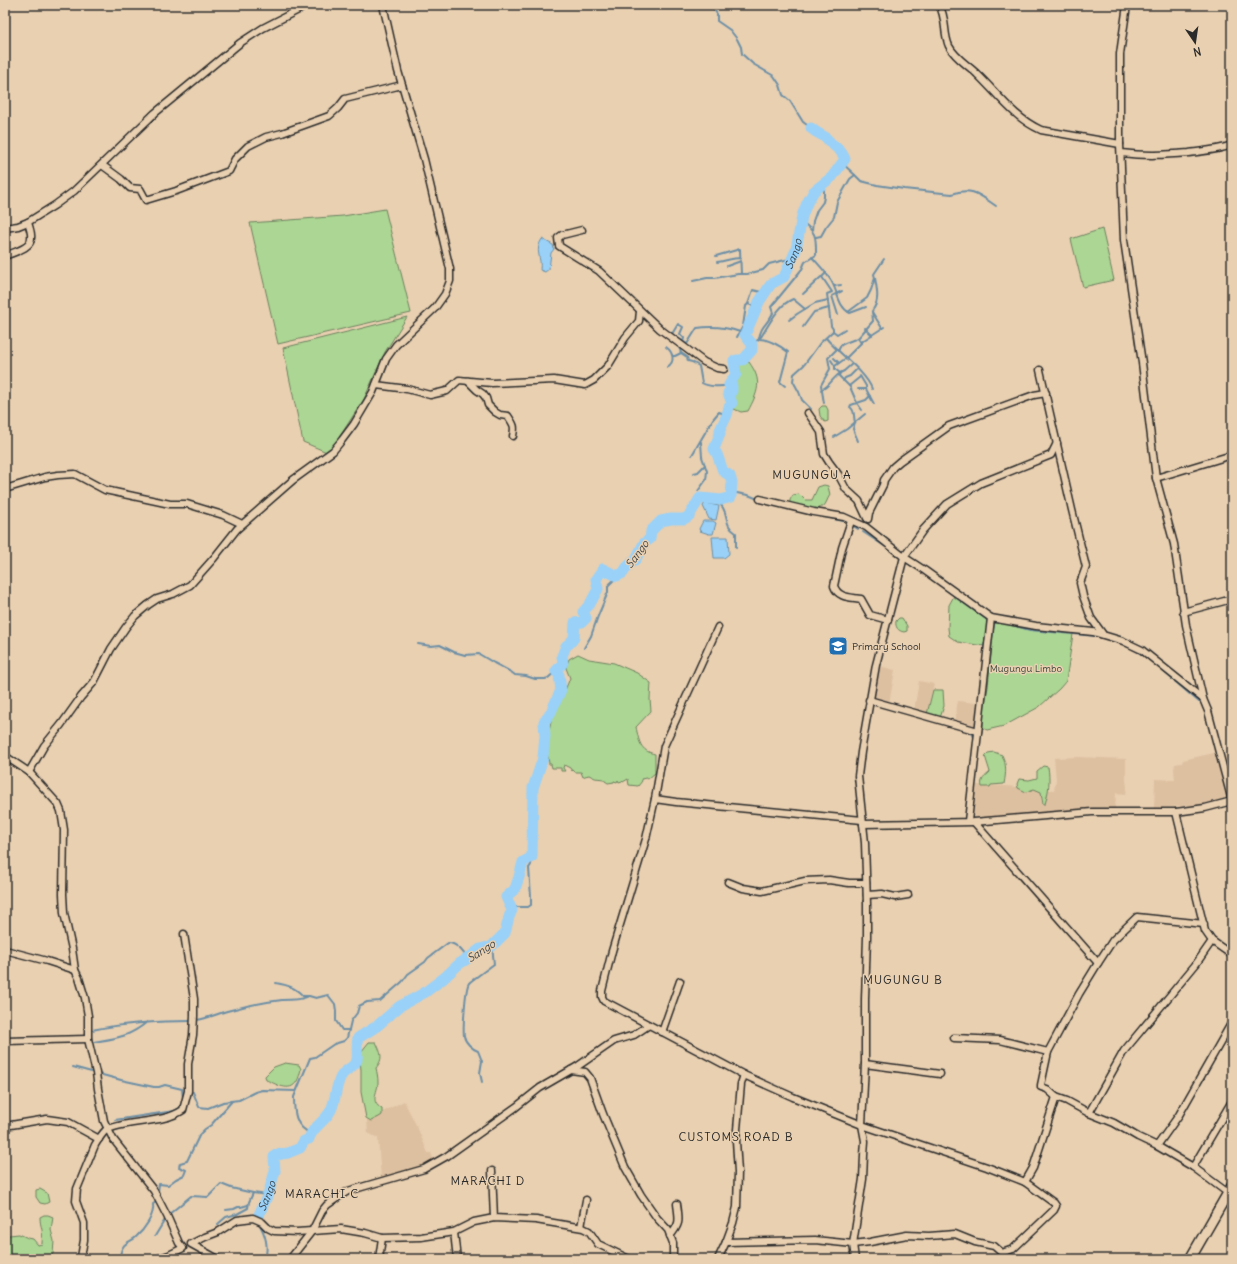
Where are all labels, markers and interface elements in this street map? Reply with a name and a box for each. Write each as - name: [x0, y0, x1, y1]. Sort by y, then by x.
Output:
- north arrow: [1175, 22, 1215, 62]
- text: N: [1192, 44, 1203, 59]
- water label: Sango: [781, 237, 805, 271]
- district label: MUGUNGU A: [772, 467, 852, 482]
- water label: Sango: [622, 537, 652, 571]
- school or university icon: Primary School: [827, 635, 849, 657]
- place label: Primary School: [852, 640, 921, 653]
- park label: Mugungu Limbo: [990, 662, 1063, 675]
- water label: Sango: [464, 936, 499, 965]
- district label: MUGUNGU B: [863, 972, 943, 987]
- district label: CUSTOMS ROAD B: [678, 1129, 794, 1144]
- district label: MARACHI D: [451, 1173, 525, 1188]
- water label: Sango: [255, 1178, 279, 1213]
- district label: MARACHI C: [285, 1186, 359, 1201]

